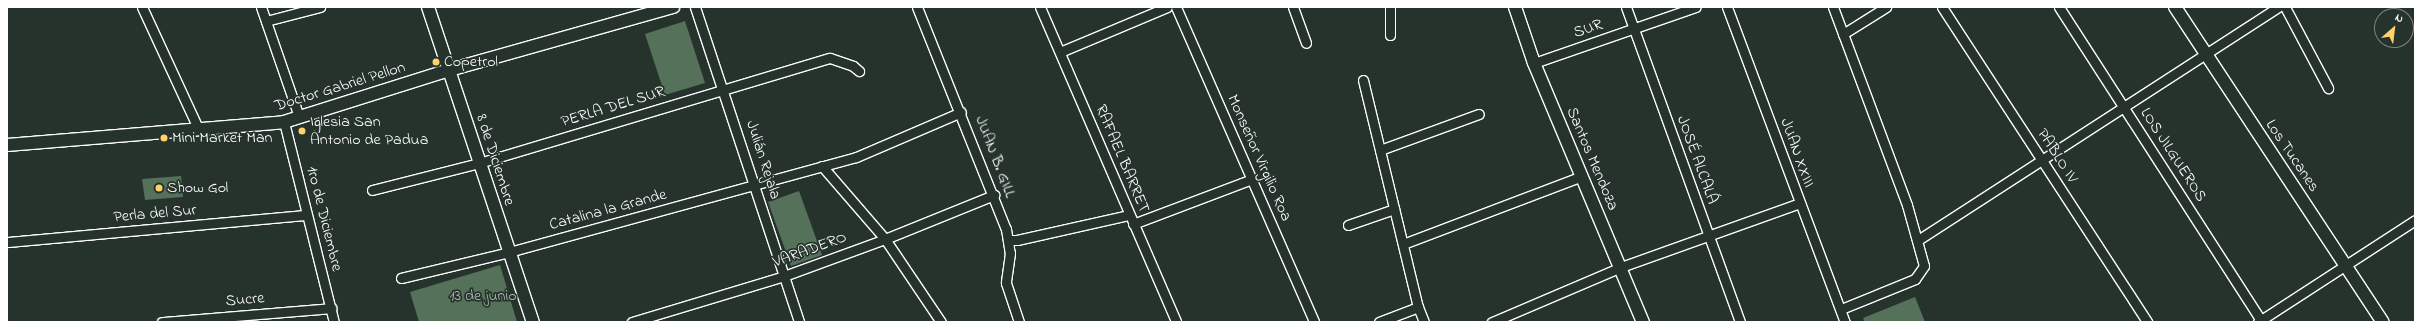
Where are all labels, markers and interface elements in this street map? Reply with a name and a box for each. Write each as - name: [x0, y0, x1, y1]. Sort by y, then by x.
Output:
- north arrow: [2374, 8, 2414, 48]
- text: N: [2392, 9, 2406, 27]
- street label: SUR: [1571, 15, 1605, 43]
- place label: Copetrol: [444, 52, 498, 72]
- marker: Copetrol: [431, 57, 441, 67]
- street label: Doctor Gabriel Pellon: [272, 58, 408, 116]
- street label: PERLA DEL SUR: [559, 82, 667, 132]
- street label: Monseñor Virgilio Roa: [1223, 92, 1295, 224]
- street label: RAFAEL BARRET: [1091, 102, 1153, 216]
- street label: Santos Mendoza: [1562, 105, 1622, 213]
- street label: LOS JILGUEROS: [2136, 105, 2210, 205]
- place label: Iglesia San Antonio de Padua: [310, 112, 428, 150]
- street label: 8 de Diciembre: [471, 112, 519, 208]
- street label: JUAN B. GILL: [971, 113, 1019, 201]
- street label: JOSÉ ALCALÁ: [1672, 113, 1722, 207]
- street label: JUAN XXIII: [1776, 116, 1818, 190]
- street label: Los Tucanes: [2261, 116, 2323, 196]
- street label: Julián Rejala: [741, 118, 785, 202]
- street label: PABLO IV: [2032, 125, 2082, 187]
- marker: Iglesia San Antonio de Padua: [297, 126, 307, 136]
- place label: Mini Market Man: [172, 128, 272, 148]
- marker: Mini Market Man: [159, 133, 169, 143]
- street label: 1ro de Diciembre: [302, 165, 346, 273]
- place label: Show Gol: [167, 178, 228, 198]
- marker: Show Gol: [154, 183, 164, 193]
- street label: Catalina la Grande: [547, 185, 669, 235]
- street label: Perla del Sur: [113, 201, 197, 227]
- street label: VARADERO: [771, 228, 849, 272]
- park label: 13 de junio: [449, 286, 517, 306]
- street label: Sucre: [225, 289, 265, 311]

